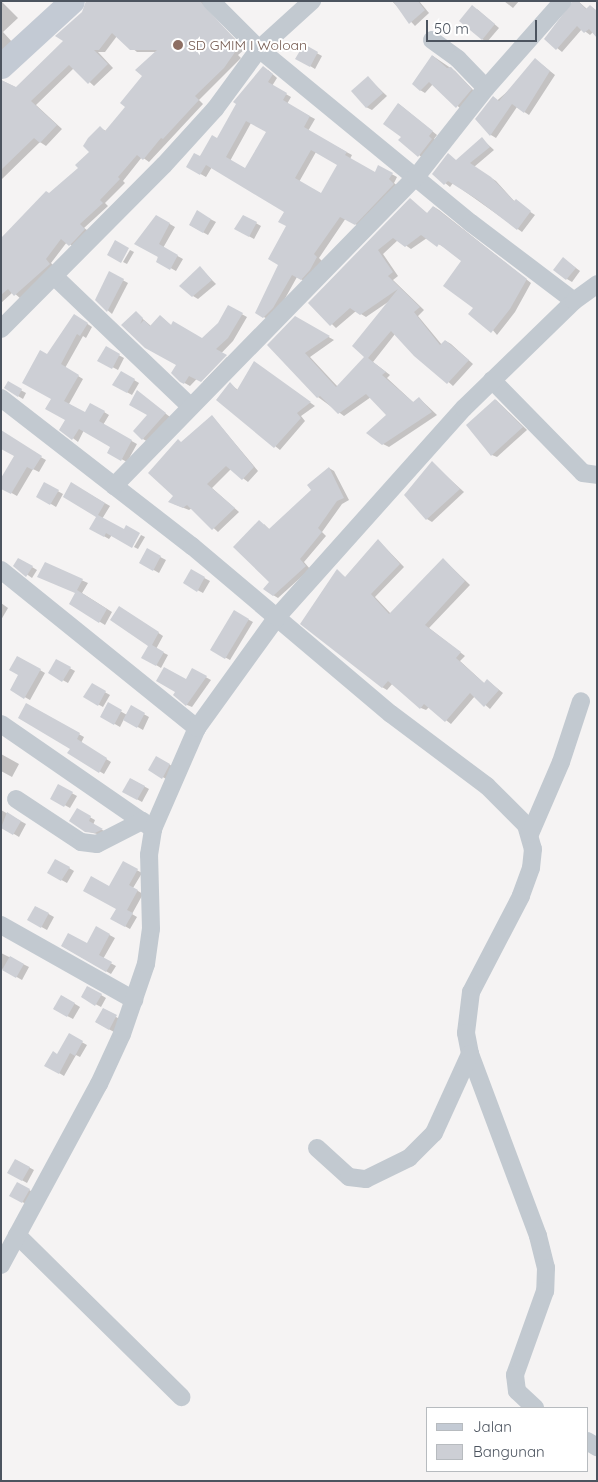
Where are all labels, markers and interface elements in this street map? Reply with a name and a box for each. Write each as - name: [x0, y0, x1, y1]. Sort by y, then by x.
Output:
- scale bar: [428, 10, 539, 42]
- text: 50 m: [434, 19, 469, 38]
- place label: SD GMIM I Woloan: [188, 37, 307, 53]
- marker: SD GMIM I Woloan: [172, 39, 184, 51]
- legend: [426, 1407, 588, 1472]
- text: Jalan: [473, 1417, 512, 1436]
- text: Bangunan: [473, 1442, 545, 1461]

